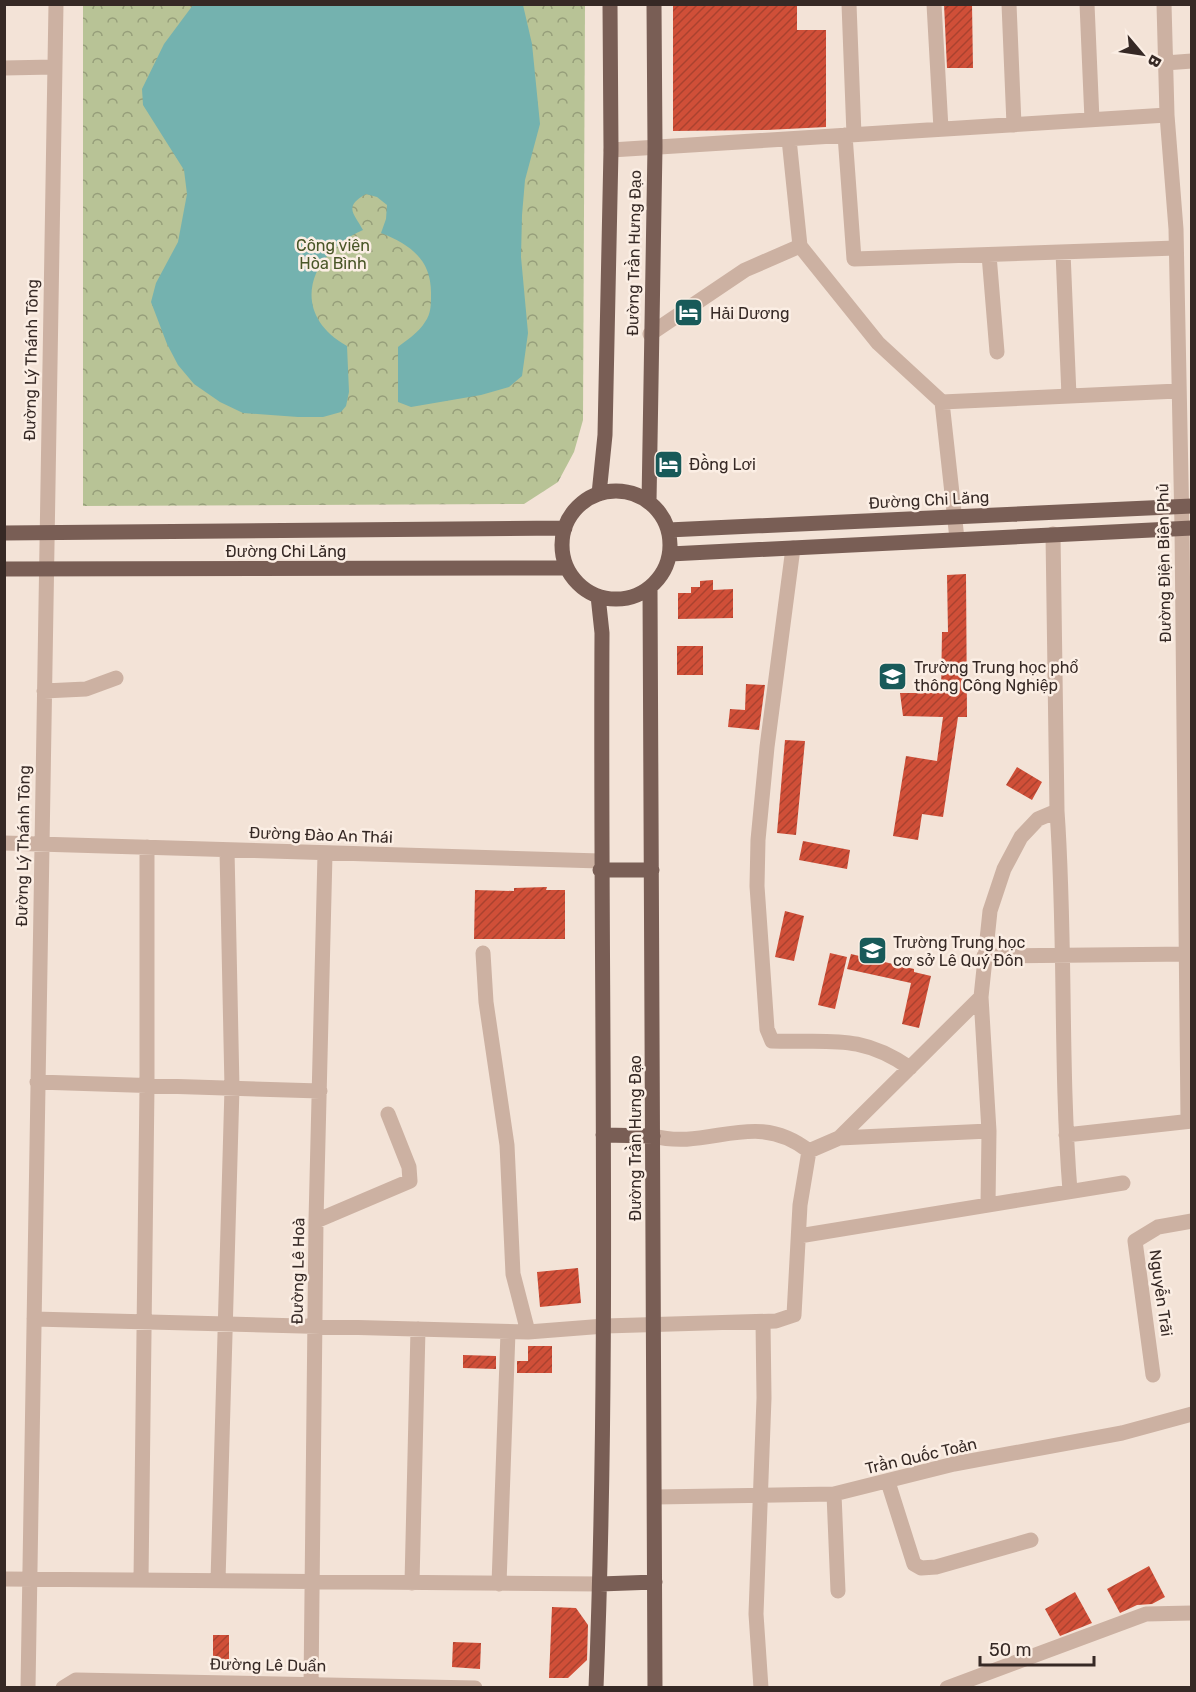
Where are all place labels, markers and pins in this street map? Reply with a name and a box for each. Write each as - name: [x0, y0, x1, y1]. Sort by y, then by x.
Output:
- hotel icon: Hải Dương: [673, 297, 705, 329]
- place label: Hải Dương: [710, 304, 790, 323]
- hotel icon: Đồng Lơi: [652, 448, 684, 480]
- place label: Đồng Lơi: [689, 453, 756, 474]
- place label: Trường Trung học phổ thông Công Nghiệp: [914, 658, 1079, 695]
- school or university icon: Trường Trung học phổ thông Công Nghiệp: [877, 660, 909, 692]
- place label: Trường Trung học cơ sở Lê Quý Đôn: [893, 933, 1025, 970]
- school or university icon: Trường Trung học cơ sở Lê Quý Đôn: [856, 935, 888, 967]

